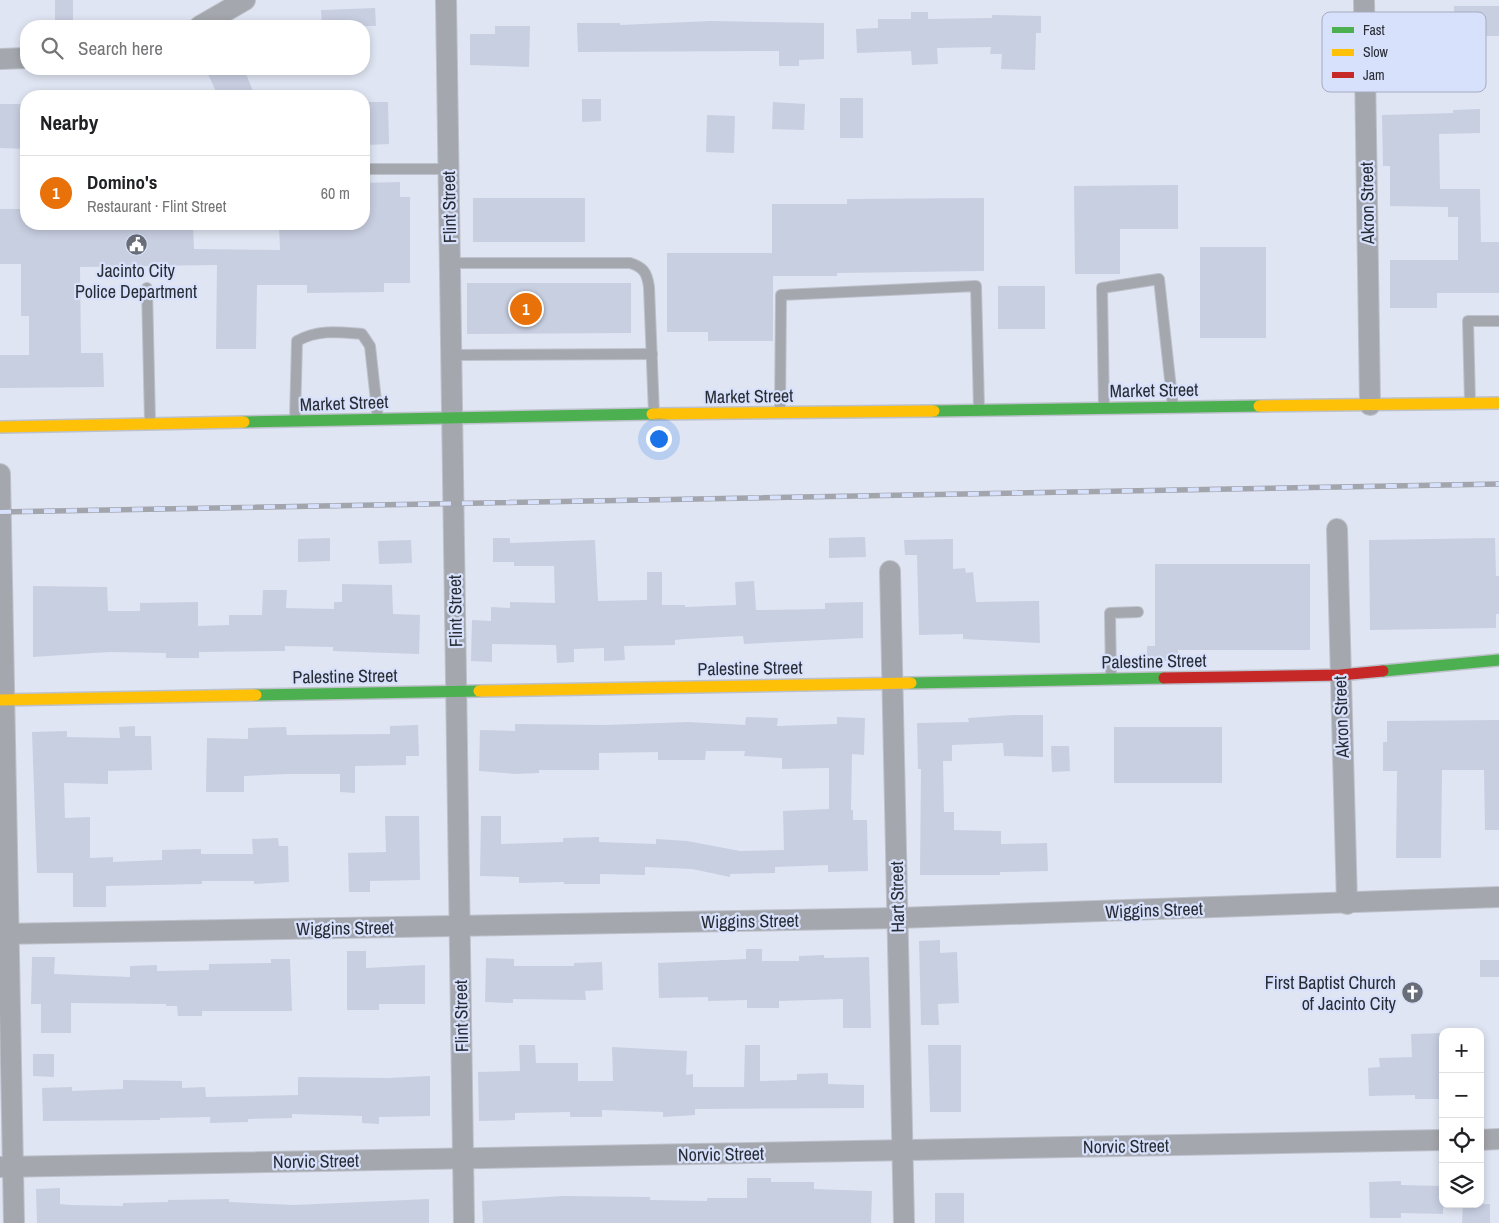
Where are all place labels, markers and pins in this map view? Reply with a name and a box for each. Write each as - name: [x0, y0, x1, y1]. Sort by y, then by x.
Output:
- public building icon: Jacinto City Police Department: [124, 233, 148, 257]
- place label: Jacinto City Police Department: [75, 258, 197, 304]
- pin: 1: [510, 290, 542, 328]
- place label: First Baptist Church of Jacinto City: [1265, 970, 1397, 1016]
- church icon: First Baptist Church of Jacinto City: [1400, 980, 1424, 1004]

